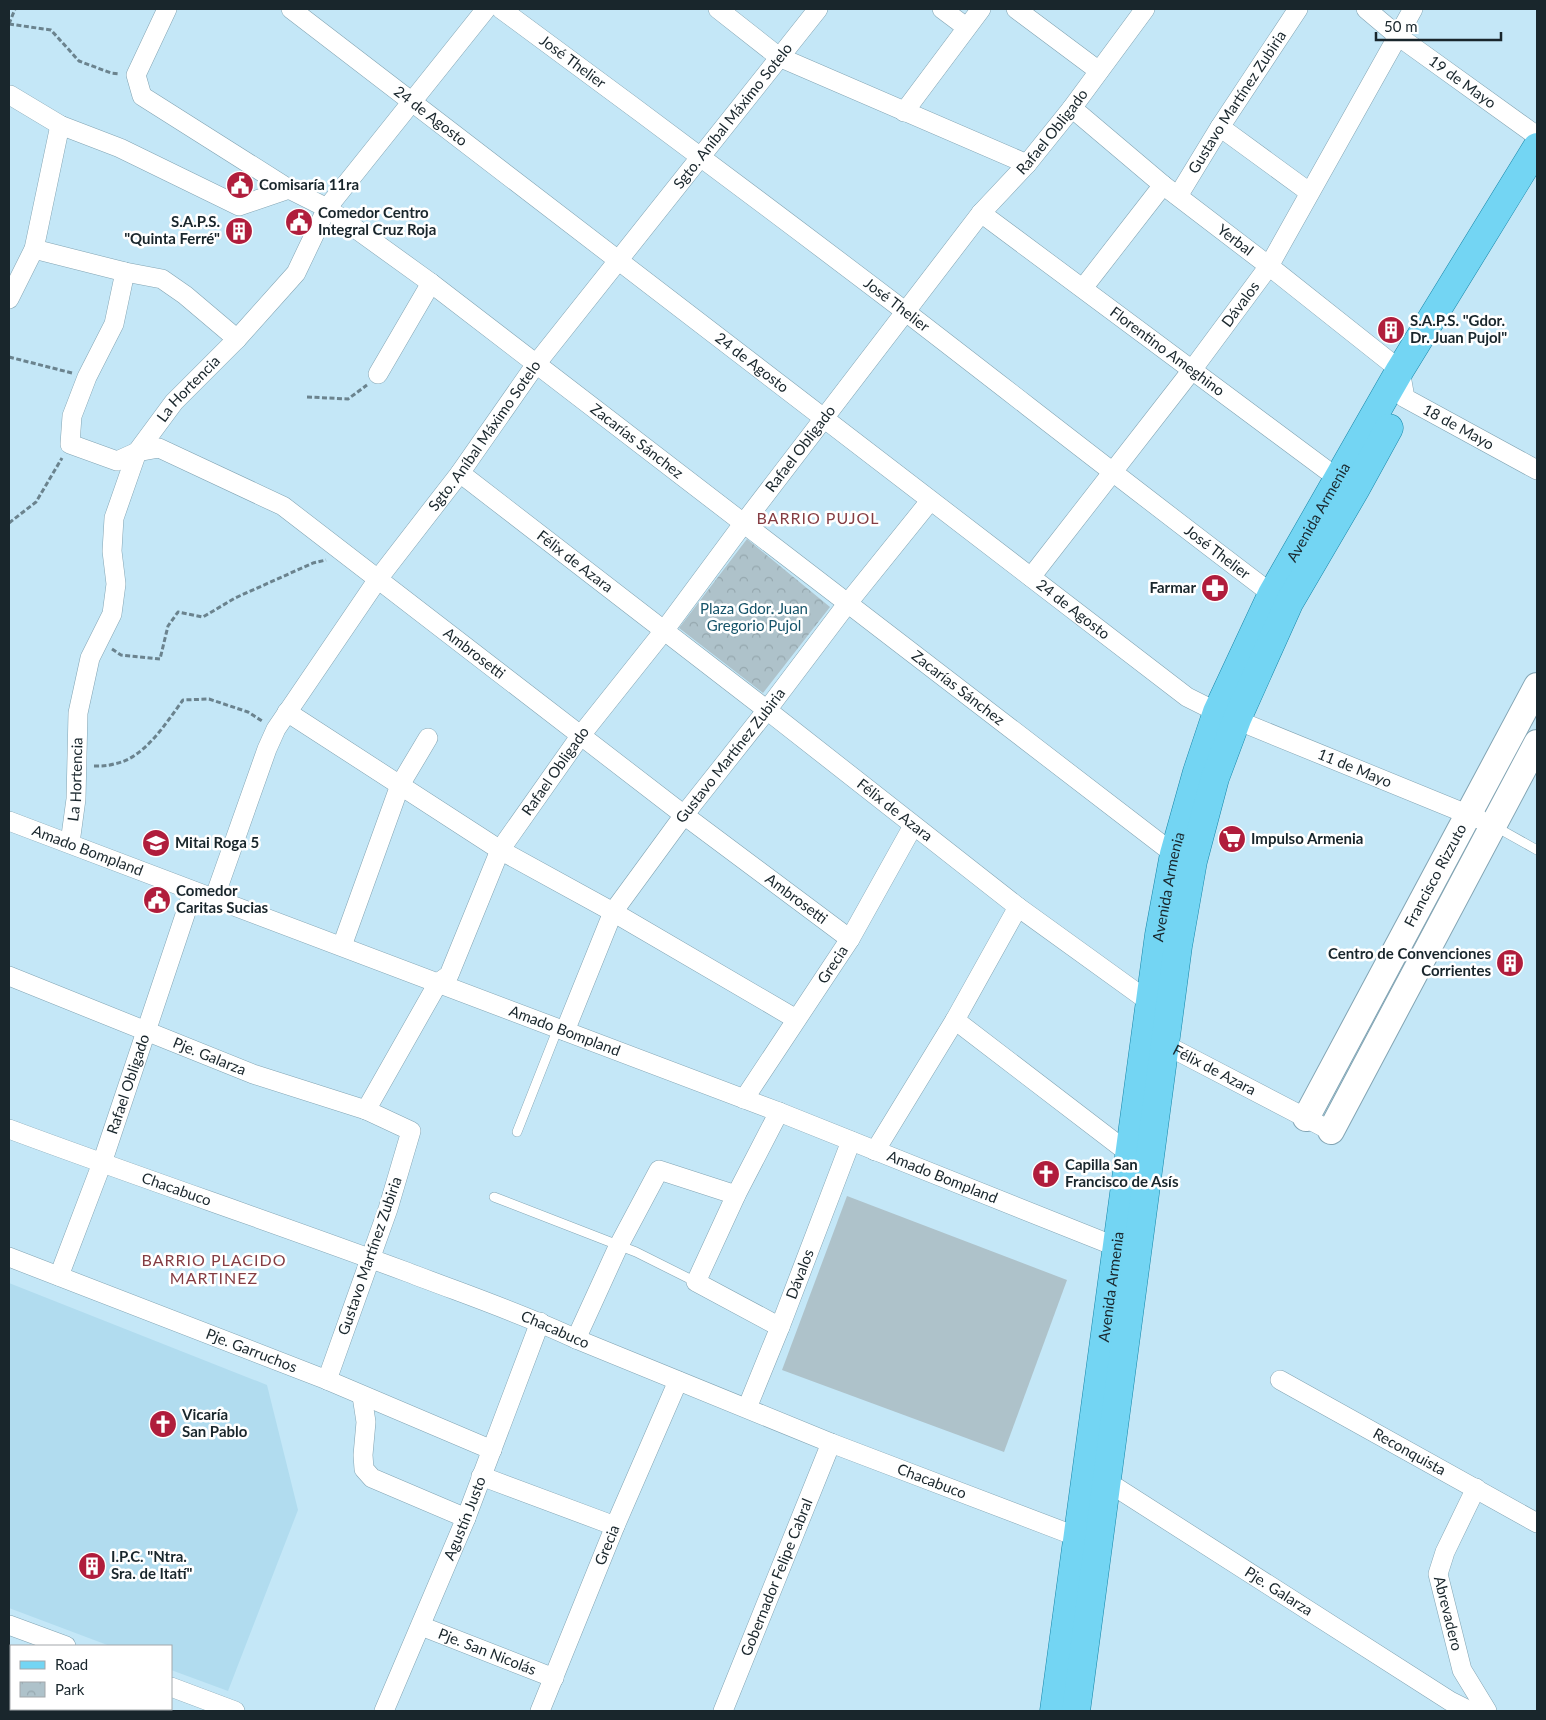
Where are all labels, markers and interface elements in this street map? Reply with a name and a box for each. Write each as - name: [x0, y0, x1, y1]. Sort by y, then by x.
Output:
- scale bar: [1376, 10, 1501, 42]
- text: 50 m: [1384, 17, 1418, 35]
- street label: Gustavo Martínez Zubiria: [1184, 27, 1289, 177]
- street label: José Thelier: [537, 31, 610, 92]
- street label: Sgto. Aníbal Máximo Sotelo: [669, 39, 795, 192]
- street label: 19 de Mayo: [1426, 51, 1500, 112]
- street label: 24 de Agosto: [391, 82, 471, 149]
- street label: Rafael Obligado: [1012, 85, 1091, 178]
- public building icon: Comisaría 11ra: [225, 170, 255, 200]
- place label: Comisaría 11ra: [259, 175, 359, 193]
- place label: Comedor Centro Integral Cruz Roja: [318, 203, 436, 238]
- public building icon: Comedor Centro Integral Cruz Roja: [284, 207, 314, 237]
- place label: S.A.P.S. "Quinta Ferré": [124, 212, 220, 247]
- building icon: S.A.P.S. "Quinta Ferré": [224, 216, 254, 246]
- street label: Yerbal: [1214, 220, 1257, 259]
- street label: José Thelier: [861, 273, 934, 335]
- street label: Dávalos: [1217, 277, 1263, 330]
- street label: Florentino Ameghino: [1107, 302, 1229, 399]
- place label: S.A.P.S. "Gdor. Dr. Juan Pujol": [1410, 311, 1507, 346]
- building icon: S.A.P.S. "Gdor. Dr. Juan Pujol": [1376, 315, 1406, 345]
- street label: 24 de Agosto: [712, 328, 793, 396]
- street label: La Hortencia: [152, 351, 223, 425]
- street label: Sgto. Aníbal Máximo Sotelo: [424, 357, 544, 514]
- street label: Zacarías Sánchez: [587, 399, 688, 482]
- street label: 18 de Mayo: [1420, 399, 1497, 453]
- street label: Rafael Obligado: [761, 401, 839, 495]
- street label: Avenida Armenia: [1282, 459, 1353, 565]
- district label: BARRIO PUJOL: [756, 508, 880, 527]
- street label: José Thelier: [1181, 521, 1255, 583]
- street label: Félix de Azara: [534, 526, 617, 596]
- pharmacy icon: Farmar: [1200, 573, 1230, 603]
- street label: 24 de Agosto: [1033, 575, 1114, 643]
- place label: Farmar: [1150, 578, 1196, 596]
- park label: Plaza Gdor. Juan Gregorio Pujol: [700, 599, 808, 634]
- street label: Ambrosetti: [440, 623, 509, 682]
- street label: Zacarías Sánchez: [909, 646, 1009, 729]
- street label: Gustavo Martínez Zubiria: [671, 684, 788, 826]
- street label: Rafael Obligado: [517, 723, 592, 818]
- street label: La Hortencia: [63, 737, 85, 822]
- street label: 11 de Mayo: [1315, 744, 1395, 790]
- street label: Félix de Azara: [854, 774, 937, 845]
- street label: Francisco Rizzuto: [1400, 820, 1470, 930]
- street label: Amado Bompland: [30, 821, 146, 879]
- supermarket icon: Impulso Armenia: [1217, 824, 1247, 854]
- school or university icon: Mitai Roga 5: [141, 828, 171, 858]
- place label: Impulso Armenia: [1251, 829, 1363, 847]
- street label: Avenida Armenia: [1148, 830, 1188, 943]
- place label: Mitai Roga 5: [175, 833, 259, 851]
- street label: Ambrosetti: [762, 869, 831, 927]
- place label: Comedor Caritas Sucias: [176, 881, 269, 916]
- public building icon: Comedor Caritas Sucias: [142, 885, 172, 915]
- street label: Grecia: [813, 942, 851, 987]
- place label: Centro de Convenciones Corrientes: [1328, 944, 1491, 979]
- building icon: Centro de Convenciones Corrientes: [1495, 948, 1525, 978]
- street label: Amado Bompland: [507, 1001, 623, 1059]
- street label: Rafael Obligado: [102, 1032, 152, 1136]
- street label: Pje. Galarza: [171, 1033, 249, 1078]
- street label: Félix de Azara: [1170, 1040, 1259, 1098]
- street label: Amado Bompland: [885, 1146, 1001, 1206]
- place label: Capilla San Francisco de Asís: [1065, 1155, 1179, 1190]
- church icon: Capilla San Francisco de Asís: [1031, 1159, 1061, 1189]
- street label: Chacabuco: [139, 1168, 214, 1209]
- street label: Gustavo Martínez Zubiria: [333, 1174, 405, 1337]
- street label: Avenida Armenia: [1094, 1230, 1127, 1343]
- street label: Dávalos: [782, 1246, 817, 1301]
- district label: BARRIO PLACIDO MARTINEZ: [142, 1250, 286, 1287]
- street label: Chacabuco: [519, 1306, 592, 1352]
- street label: Pje. Garruchos: [204, 1324, 300, 1376]
- place label: Vicaría San Pablo: [181, 1405, 248, 1440]
- church icon: Vicaría San Pablo: [148, 1409, 178, 1439]
- street label: Reconquista: [1370, 1424, 1449, 1479]
- street label: Chacabuco: [895, 1459, 969, 1502]
- street label: Agustín Justo: [439, 1474, 489, 1563]
- street label: Gobernador Felipe Cabral: [736, 1496, 816, 1658]
- street label: Grecia: [590, 1522, 623, 1568]
- place label: I.P.C. "Ntra. Sra. de Itatí": [111, 1547, 193, 1582]
- building icon: I.P.C. "Ntra. Sra. de Itatí": [77, 1551, 107, 1581]
- street label: Pje. Galarza: [1242, 1562, 1316, 1619]
- street label: Abrevadero: [1431, 1574, 1467, 1653]
- street label: Pje. San Nicolás: [436, 1624, 539, 1678]
- legend: [10, 1645, 172, 1710]
- text: Road: [55, 1655, 88, 1673]
- text: Park: [55, 1680, 85, 1698]

